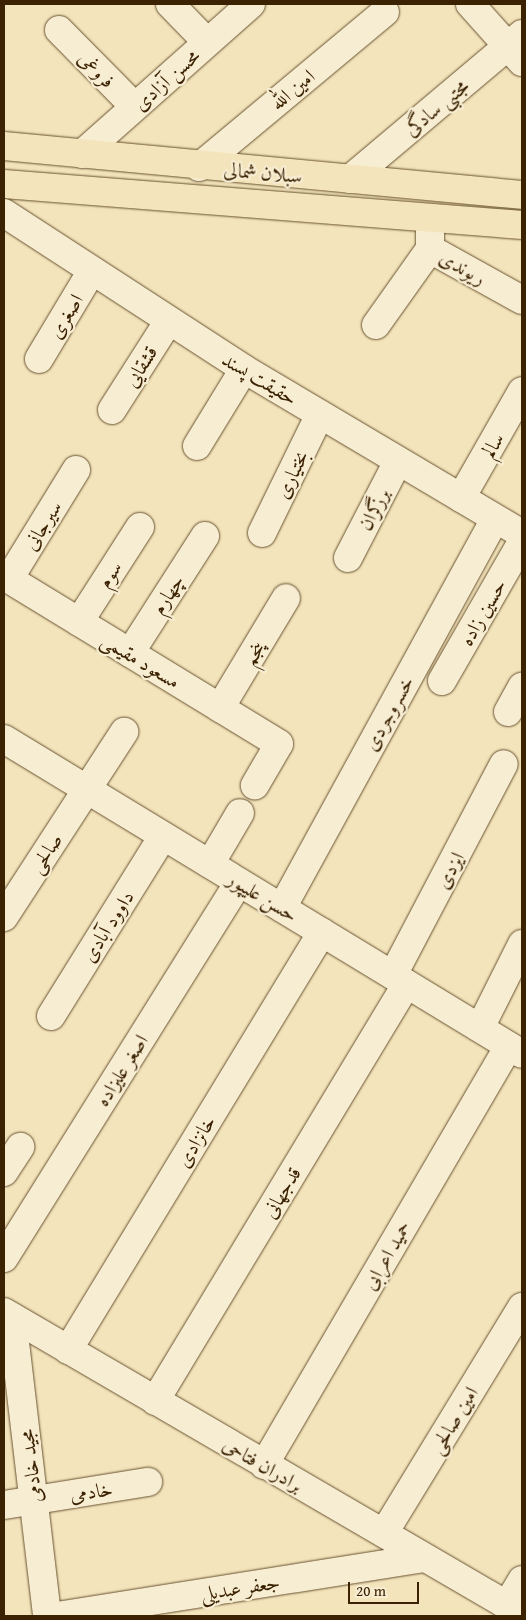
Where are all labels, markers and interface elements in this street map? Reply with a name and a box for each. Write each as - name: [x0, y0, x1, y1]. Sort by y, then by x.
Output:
- street label: محسن آزادی: [128, 43, 204, 115]
- street label: فروغی: [74, 46, 120, 92]
- street label: امین الله: [265, 63, 319, 115]
- street label: مجتبی سادگی: [399, 73, 473, 141]
- street label: سبلان شمالی: [223, 157, 303, 187]
- street label: ریوندی: [436, 245, 490, 289]
- street label: اصغری: [42, 289, 88, 343]
- street label: قشقایی: [118, 341, 162, 391]
- street label: حقیقت پسند: [218, 346, 302, 410]
- street label: سالم: [475, 428, 509, 462]
- street label: بختیاری: [269, 446, 313, 502]
- street label: برزگران: [352, 484, 394, 534]
- street label: سیرجانی: [18, 496, 66, 554]
- street label: سوم: [92, 556, 126, 592]
- street label: چهارم: [145, 570, 189, 618]
- street label: حسین زاده: [453, 574, 511, 650]
- street label: مسعود مقیمی: [97, 627, 185, 693]
- street label: پنجم: [237, 637, 269, 669]
- street label: خسروجردی: [358, 671, 418, 755]
- street label: صالحی: [23, 828, 67, 878]
- street label: ایزدی: [429, 848, 469, 892]
- street label: حسن علیپور: [224, 866, 302, 926]
- street label: داوود آبادی: [76, 886, 138, 966]
- street label: اصغر علیزاده: [90, 1030, 152, 1110]
- street label: خانزادی: [170, 1111, 220, 1171]
- street label: قدجهانی: [256, 1162, 306, 1222]
- street label: حمید اعرابی: [357, 1216, 415, 1294]
- street label: امین صالحی: [424, 1382, 482, 1458]
- street label: مجید خادمی: [14, 1428, 46, 1504]
- street label: برادران فتاحی: [219, 1432, 307, 1496]
- street label: خادمی: [68, 1476, 114, 1506]
- street label: جعفر عبدیلی: [199, 1569, 281, 1605]
- scale bar: [351, 1572, 422, 1604]
- text: 20 m: [356, 1580, 386, 1601]

